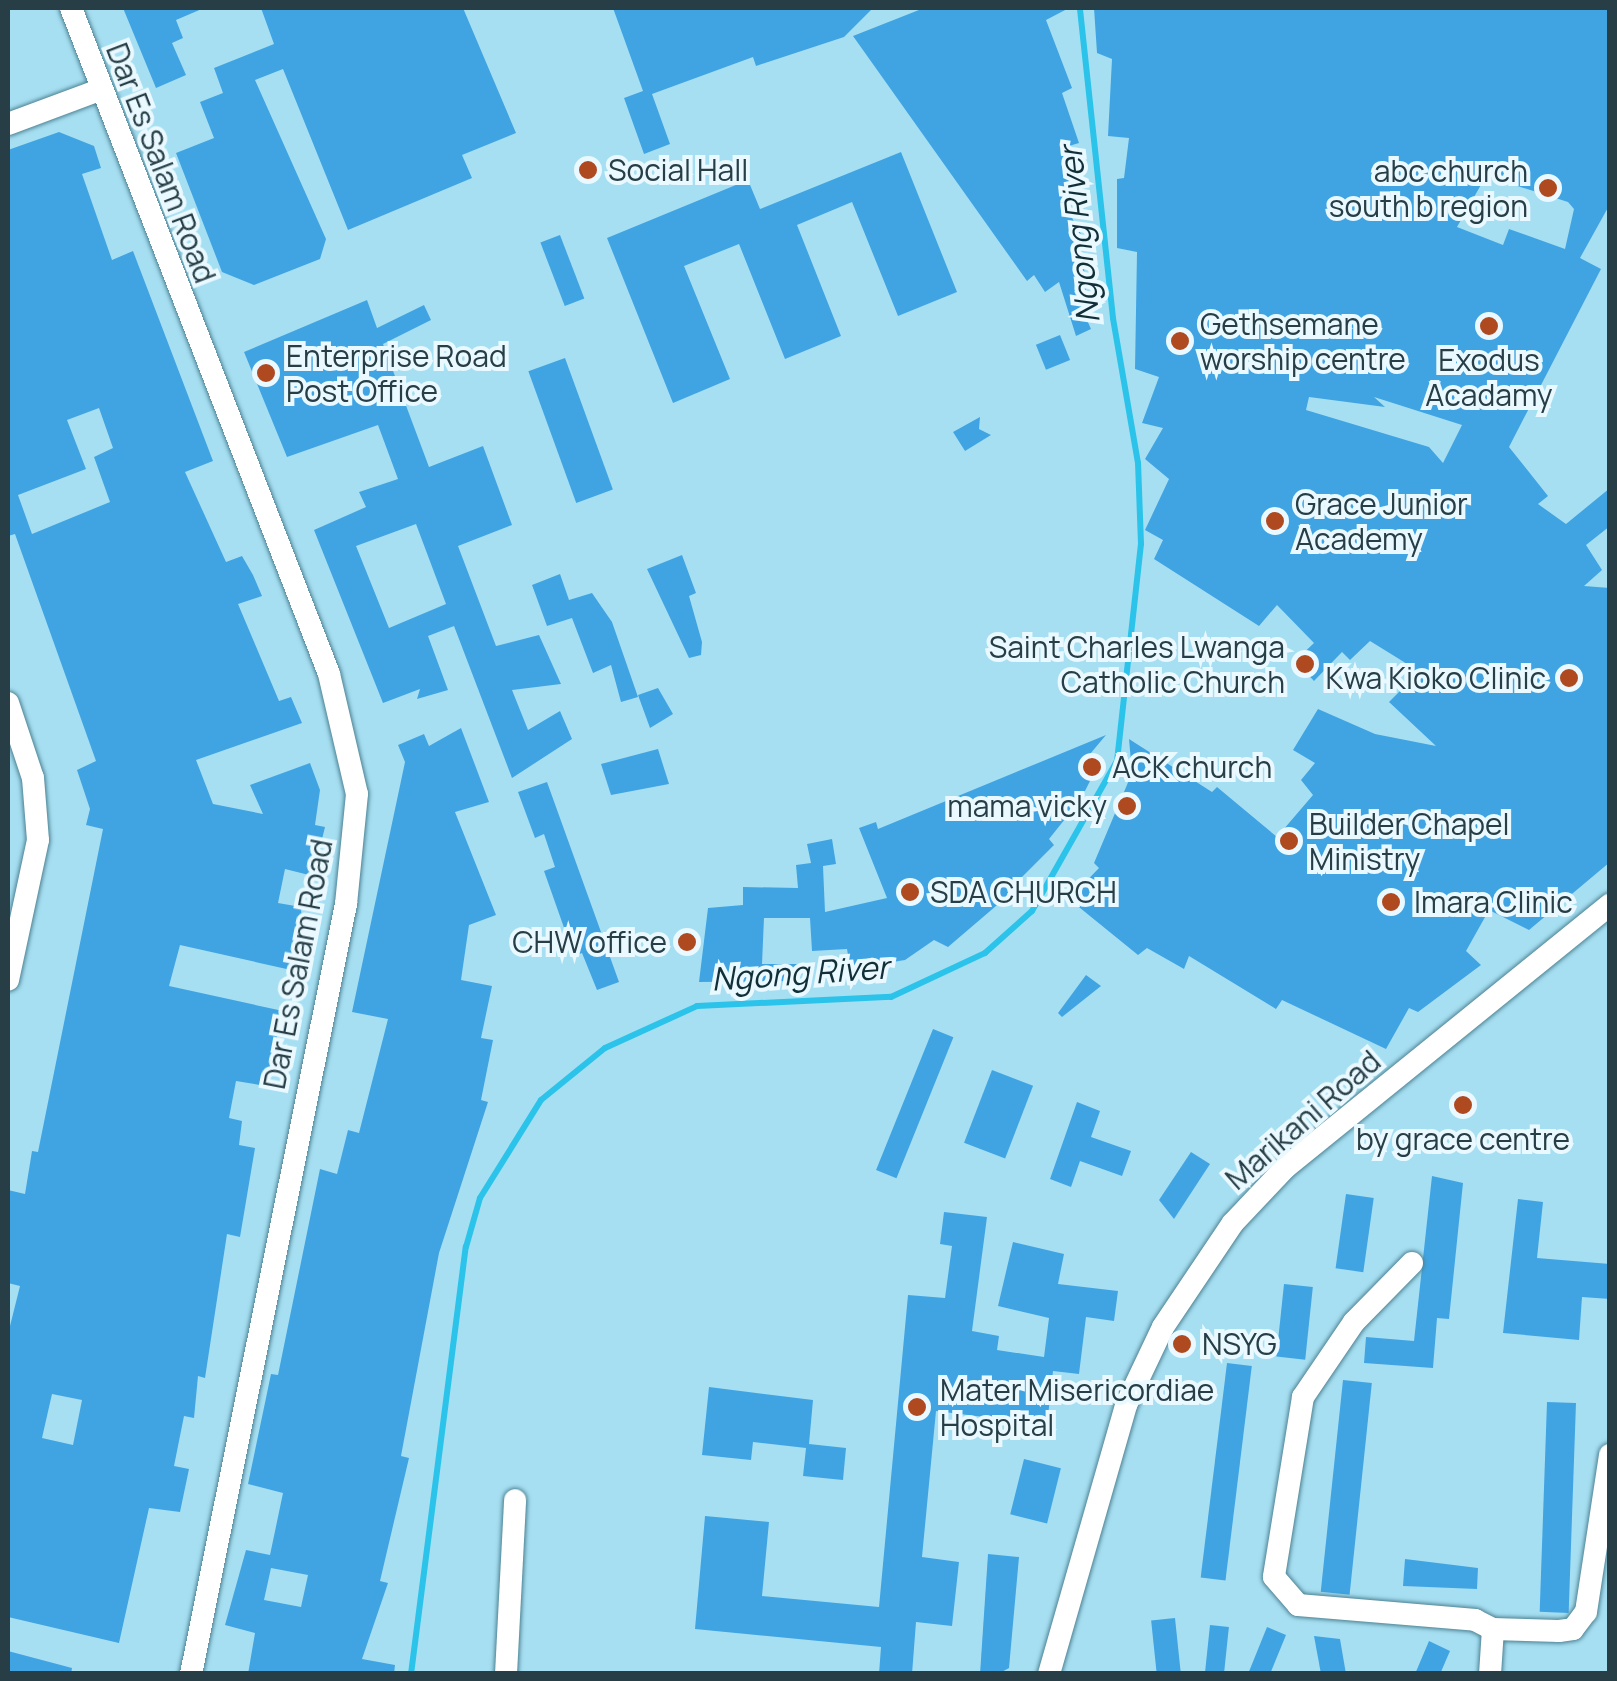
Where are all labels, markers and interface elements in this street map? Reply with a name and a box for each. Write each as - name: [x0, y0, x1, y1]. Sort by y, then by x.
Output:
- street label: Dar Es Salam Road: [99, 38, 223, 288]
- water label: Ngong River: [1051, 145, 1107, 325]
- place label: Social Hall: [608, 152, 748, 188]
- place label: abc church south b region: [1329, 153, 1528, 224]
- marker: Social Hall: [577, 159, 599, 181]
- marker: abc church south b region: [1537, 177, 1559, 199]
- place label: Gethsemane worship centre: [1200, 306, 1406, 376]
- marker: Exodus Acadamy: [1478, 315, 1500, 337]
- marker: Gethsemane worship centre: [1169, 330, 1191, 352]
- place label: Enterprise Road Post Office: [286, 338, 507, 408]
- place label: Exodus Acadamy: [1425, 342, 1553, 412]
- marker: Enterprise Road Post Office: [255, 362, 277, 384]
- place label: Grace Junior Academy: [1295, 486, 1468, 556]
- marker: Grace Junior Academy: [1264, 510, 1286, 532]
- place label: Saint Charles Lwanga Catholic Church: [989, 629, 1285, 700]
- marker: Saint Charles Lwanga Catholic Church: [1294, 653, 1316, 675]
- place label: Kwa Kioko Clinic: [1326, 660, 1546, 696]
- marker: Kwa Kioko Clinic: [1556, 665, 1582, 691]
- place label: ACK church: [1112, 749, 1273, 785]
- marker: ACK church: [1081, 756, 1103, 778]
- place label: mama vicky: [947, 788, 1107, 824]
- marker: mama vicky: [1116, 795, 1138, 817]
- place label: Builder Chapel Ministry: [1309, 806, 1510, 876]
- marker: Builder Chapel Ministry: [1278, 830, 1300, 852]
- street label: Dar Es Salam Road: [256, 836, 340, 1092]
- place label: SDA CHURCH: [930, 874, 1117, 910]
- marker: SDA CHURCH: [899, 881, 921, 903]
- place label: Imara Clinic: [1414, 884, 1573, 920]
- marker: Imara Clinic: [1378, 889, 1404, 915]
- place label: CHW office: [512, 924, 667, 960]
- marker: CHW office: [676, 931, 698, 953]
- water label: Ngong River: [710, 948, 890, 998]
- street label: Marikani Road: [1218, 1043, 1388, 1197]
- marker: by grace centre: [1452, 1094, 1474, 1116]
- place label: by grace centre: [1356, 1121, 1570, 1157]
- place label: NSYG: [1202, 1326, 1277, 1362]
- marker: NSYG: [1171, 1333, 1193, 1355]
- place label: Mater Misericordiae Hospital: [940, 1372, 1214, 1442]
- marker: Mater Misericordiae Hospital: [904, 1394, 930, 1420]

